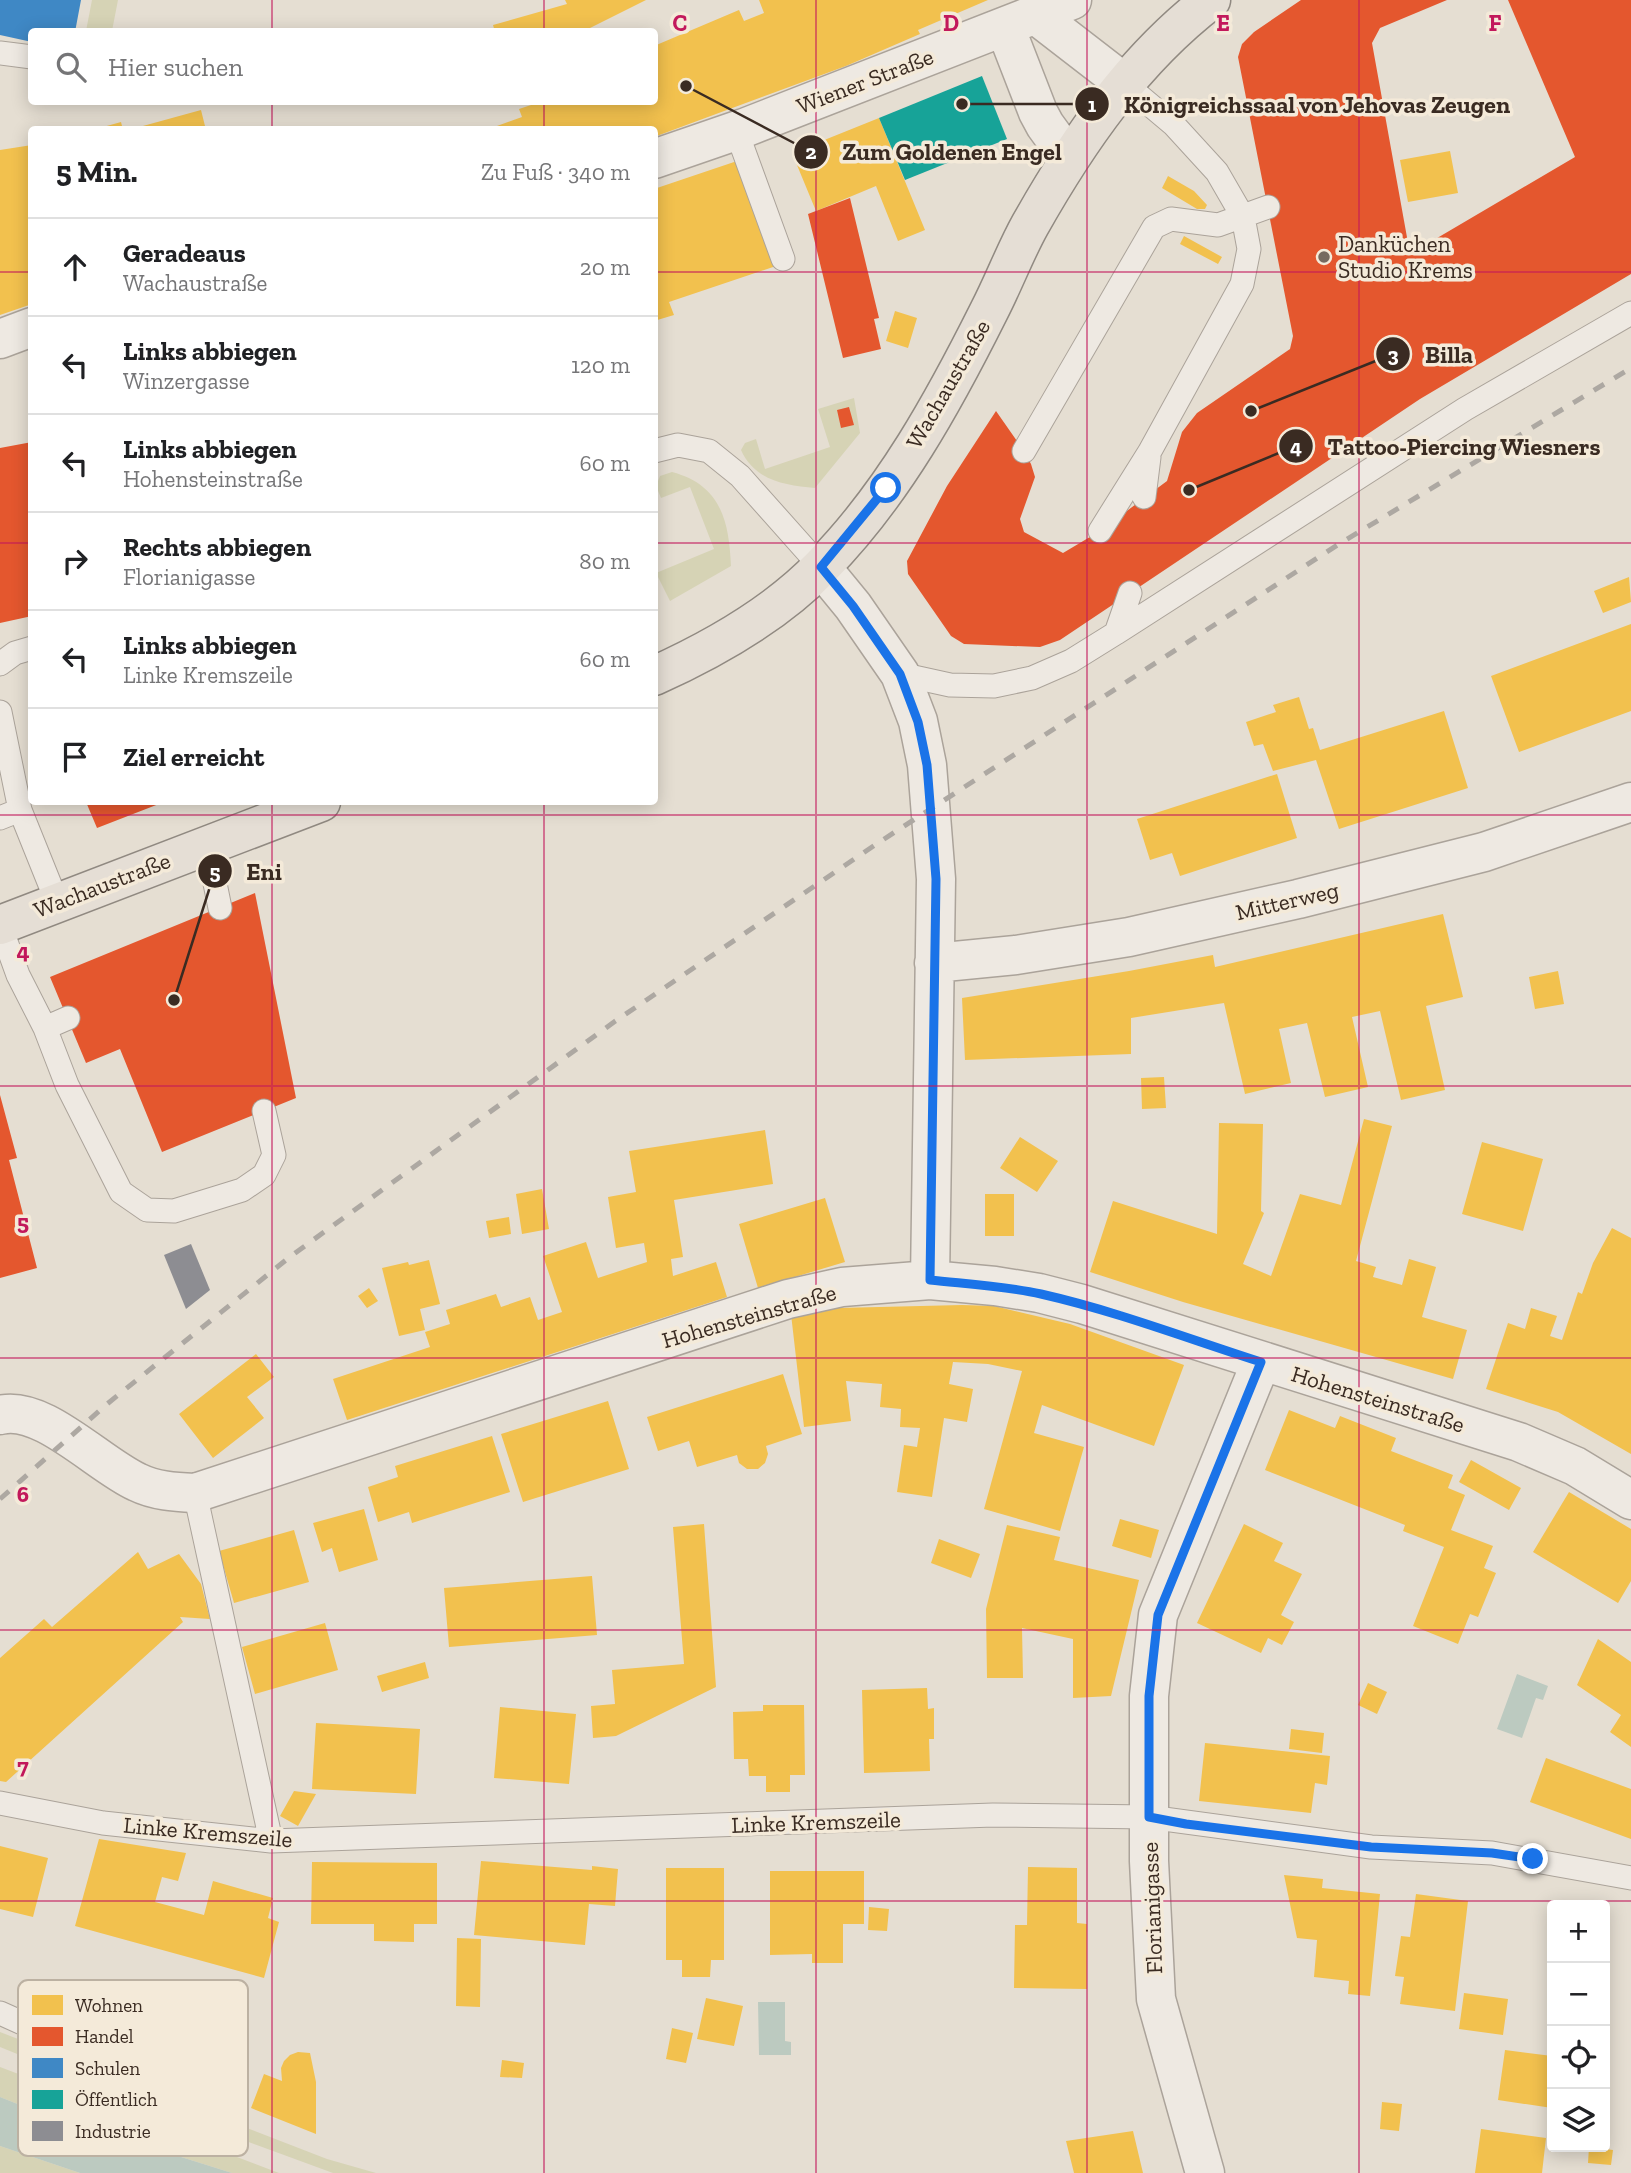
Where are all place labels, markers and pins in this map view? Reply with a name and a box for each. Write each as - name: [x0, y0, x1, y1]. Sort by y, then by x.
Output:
- callout: Königreichssaal von Jehovas Zeugen: [1074, 82, 1524, 127]
- callout: Zum Goldenen Engel: [793, 129, 1076, 174]
- place label: Danküchen Studio Krems: [1338, 230, 1473, 284]
- marker: Danküchen Studio Krems: [1316, 249, 1332, 265]
- callout: Billa: [1376, 332, 1487, 377]
- callout: Tattoo-Piercing Wiesners: [1278, 424, 1615, 469]
- callout: Eni: [197, 849, 296, 894]

